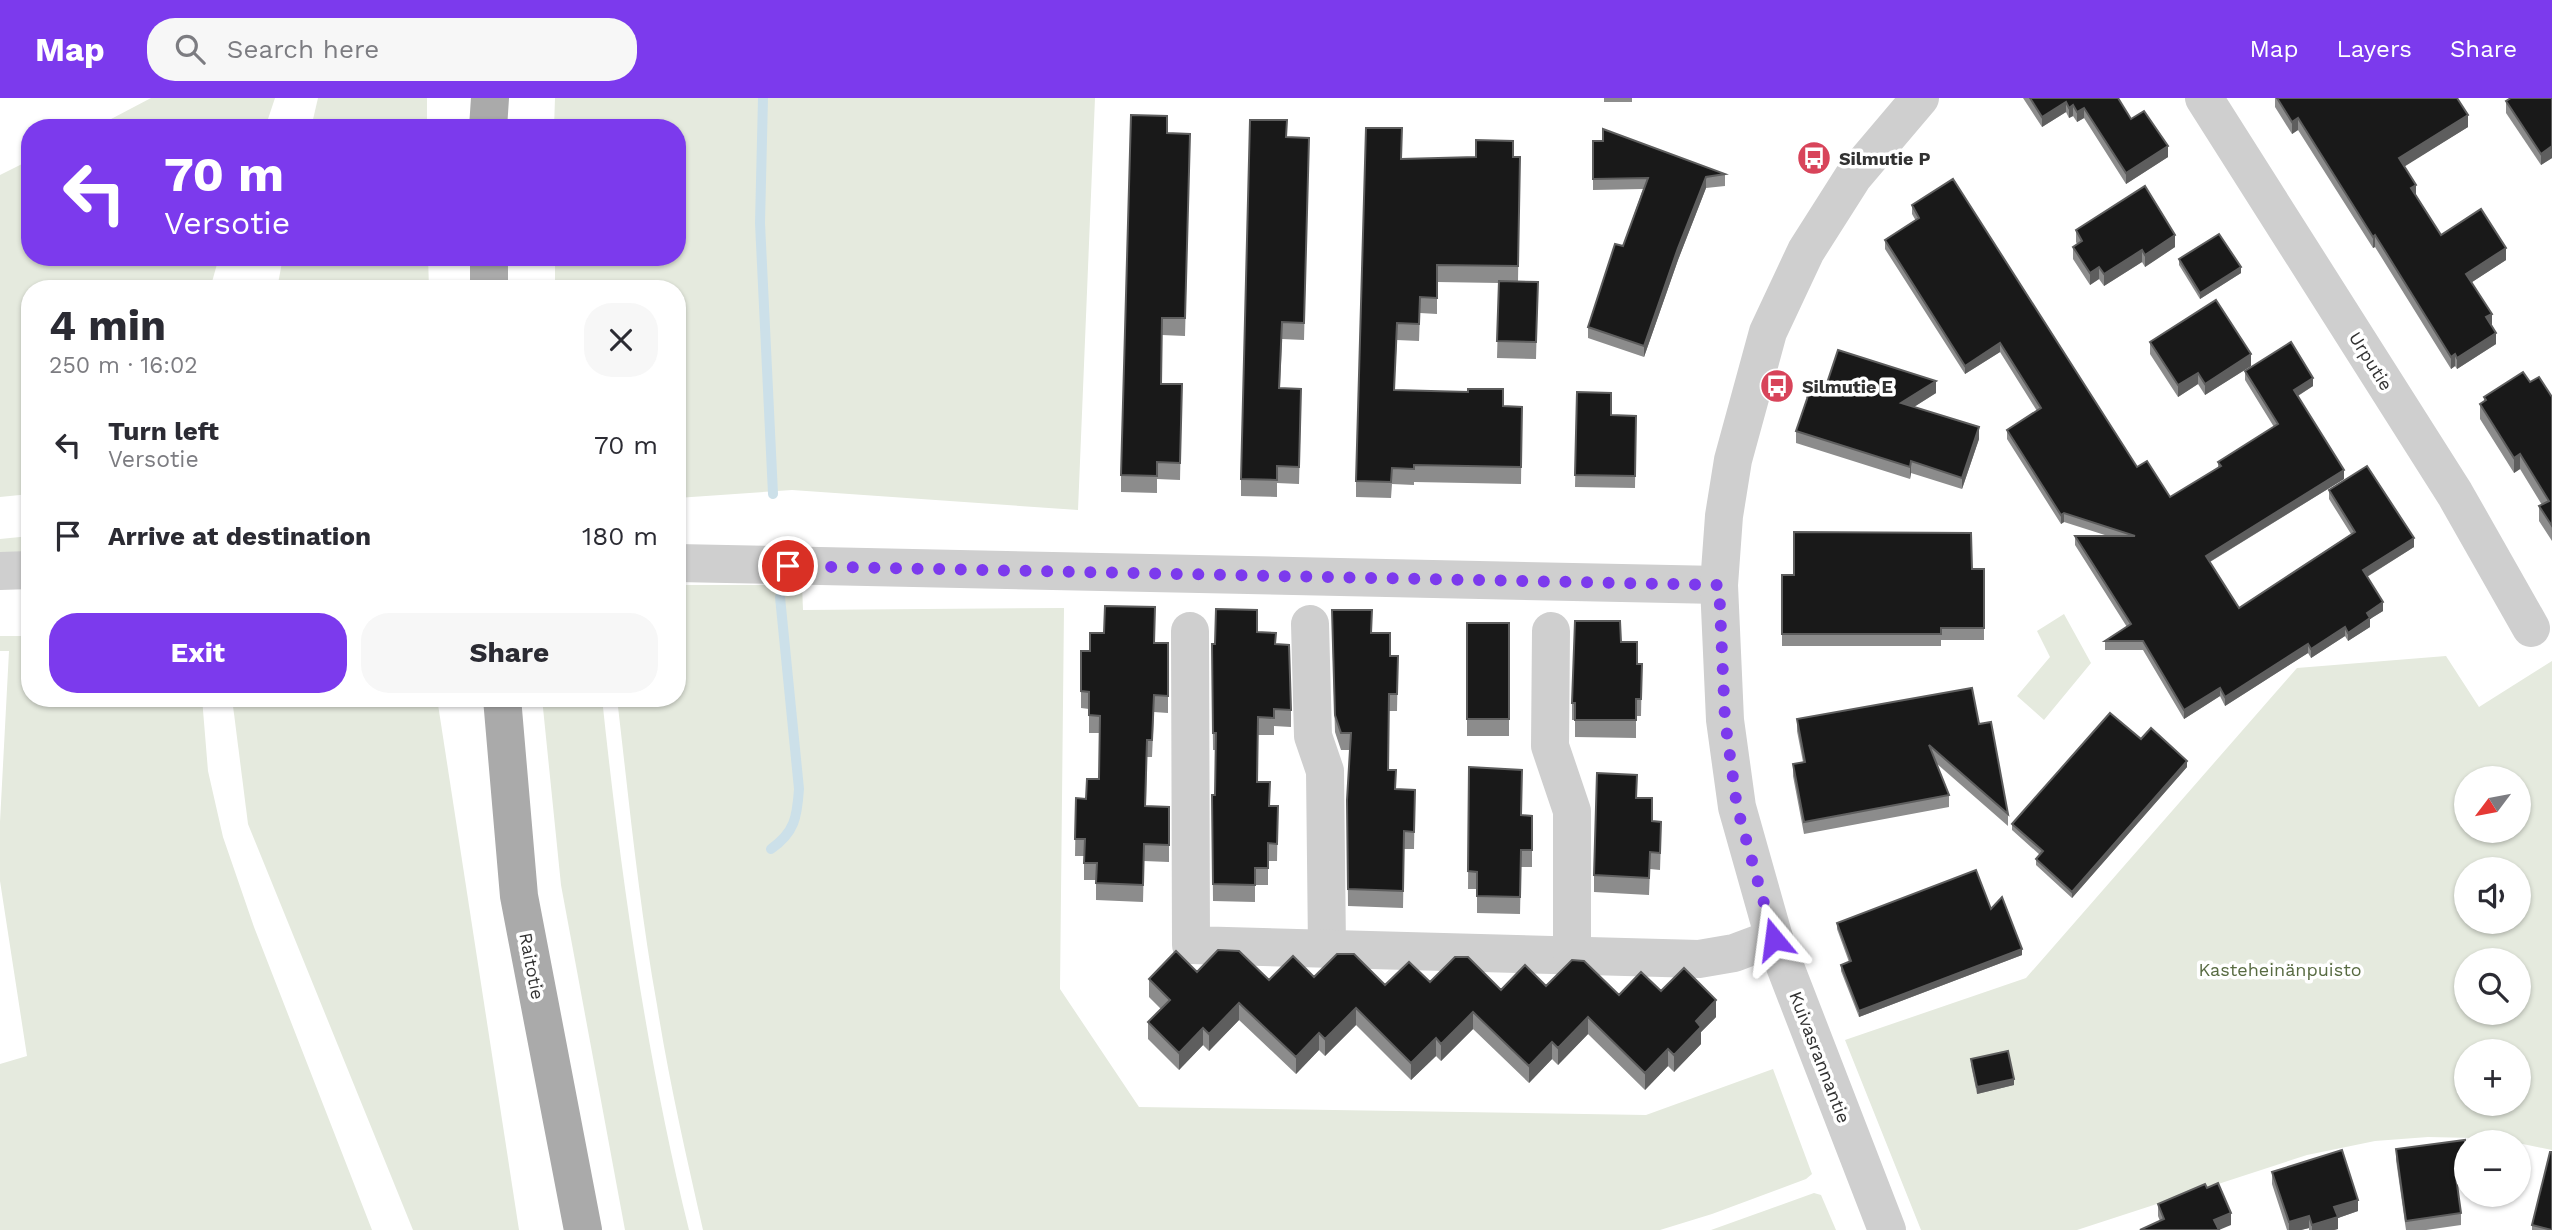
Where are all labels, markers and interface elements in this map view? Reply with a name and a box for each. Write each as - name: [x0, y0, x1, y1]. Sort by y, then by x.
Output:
- search box: [147, 18, 637, 81]
- text: Map: [35, 30, 105, 69]
- icon: search: [171, 30, 209, 68]
- text: Search here: [227, 34, 379, 64]
- text: Map: [2250, 35, 2298, 63]
- text: Layers: [2336, 35, 2412, 63]
- text: Share: [2450, 35, 2517, 63]
- bus stop icon: Silmutie P: [1795, 139, 1833, 177]
- text: 70 m: [164, 145, 284, 203]
- icon: left: [49, 147, 140, 238]
- place label: Silmutie P: [1839, 148, 1930, 169]
- text: Versotie: [164, 204, 290, 242]
- text: 4 min: [49, 301, 166, 350]
- button: close: [584, 303, 658, 377]
- street label: Urputie: [2345, 328, 2397, 394]
- text: 250 m · 16:02: [49, 352, 198, 379]
- bus stop icon: Silmutie E: [1758, 367, 1796, 405]
- place label: Silmutie E: [1802, 376, 1893, 397]
- text: Turn left: [108, 416, 219, 446]
- icon: left: [49, 426, 87, 464]
- text: 70 m: [594, 430, 658, 460]
- text: Versotie: [108, 446, 199, 473]
- icon: arrive: [49, 517, 87, 555]
- text: Arrive at destination: [108, 521, 371, 551]
- text: 180 m: [582, 521, 658, 551]
- pin: [758, 536, 818, 596]
- icon: arrive: [769, 547, 807, 585]
- button: Exit: [49, 613, 347, 693]
- button: Share: [361, 613, 658, 693]
- north arrow: [2454, 766, 2530, 844]
- map controls: [2454, 766, 2531, 1207]
- button: sound: [2454, 857, 2531, 934]
- position arrow: [1737, 902, 1811, 976]
- street label: Raitotie: [515, 931, 549, 1001]
- button: search: [2454, 948, 2531, 1025]
- park label: Kasteheinänpuisto: [2199, 959, 2361, 980]
- street label: Kuivasrannantie: [1785, 988, 1855, 1126]
- button: +: [2454, 1039, 2531, 1116]
- button: −: [2454, 1130, 2531, 1207]

